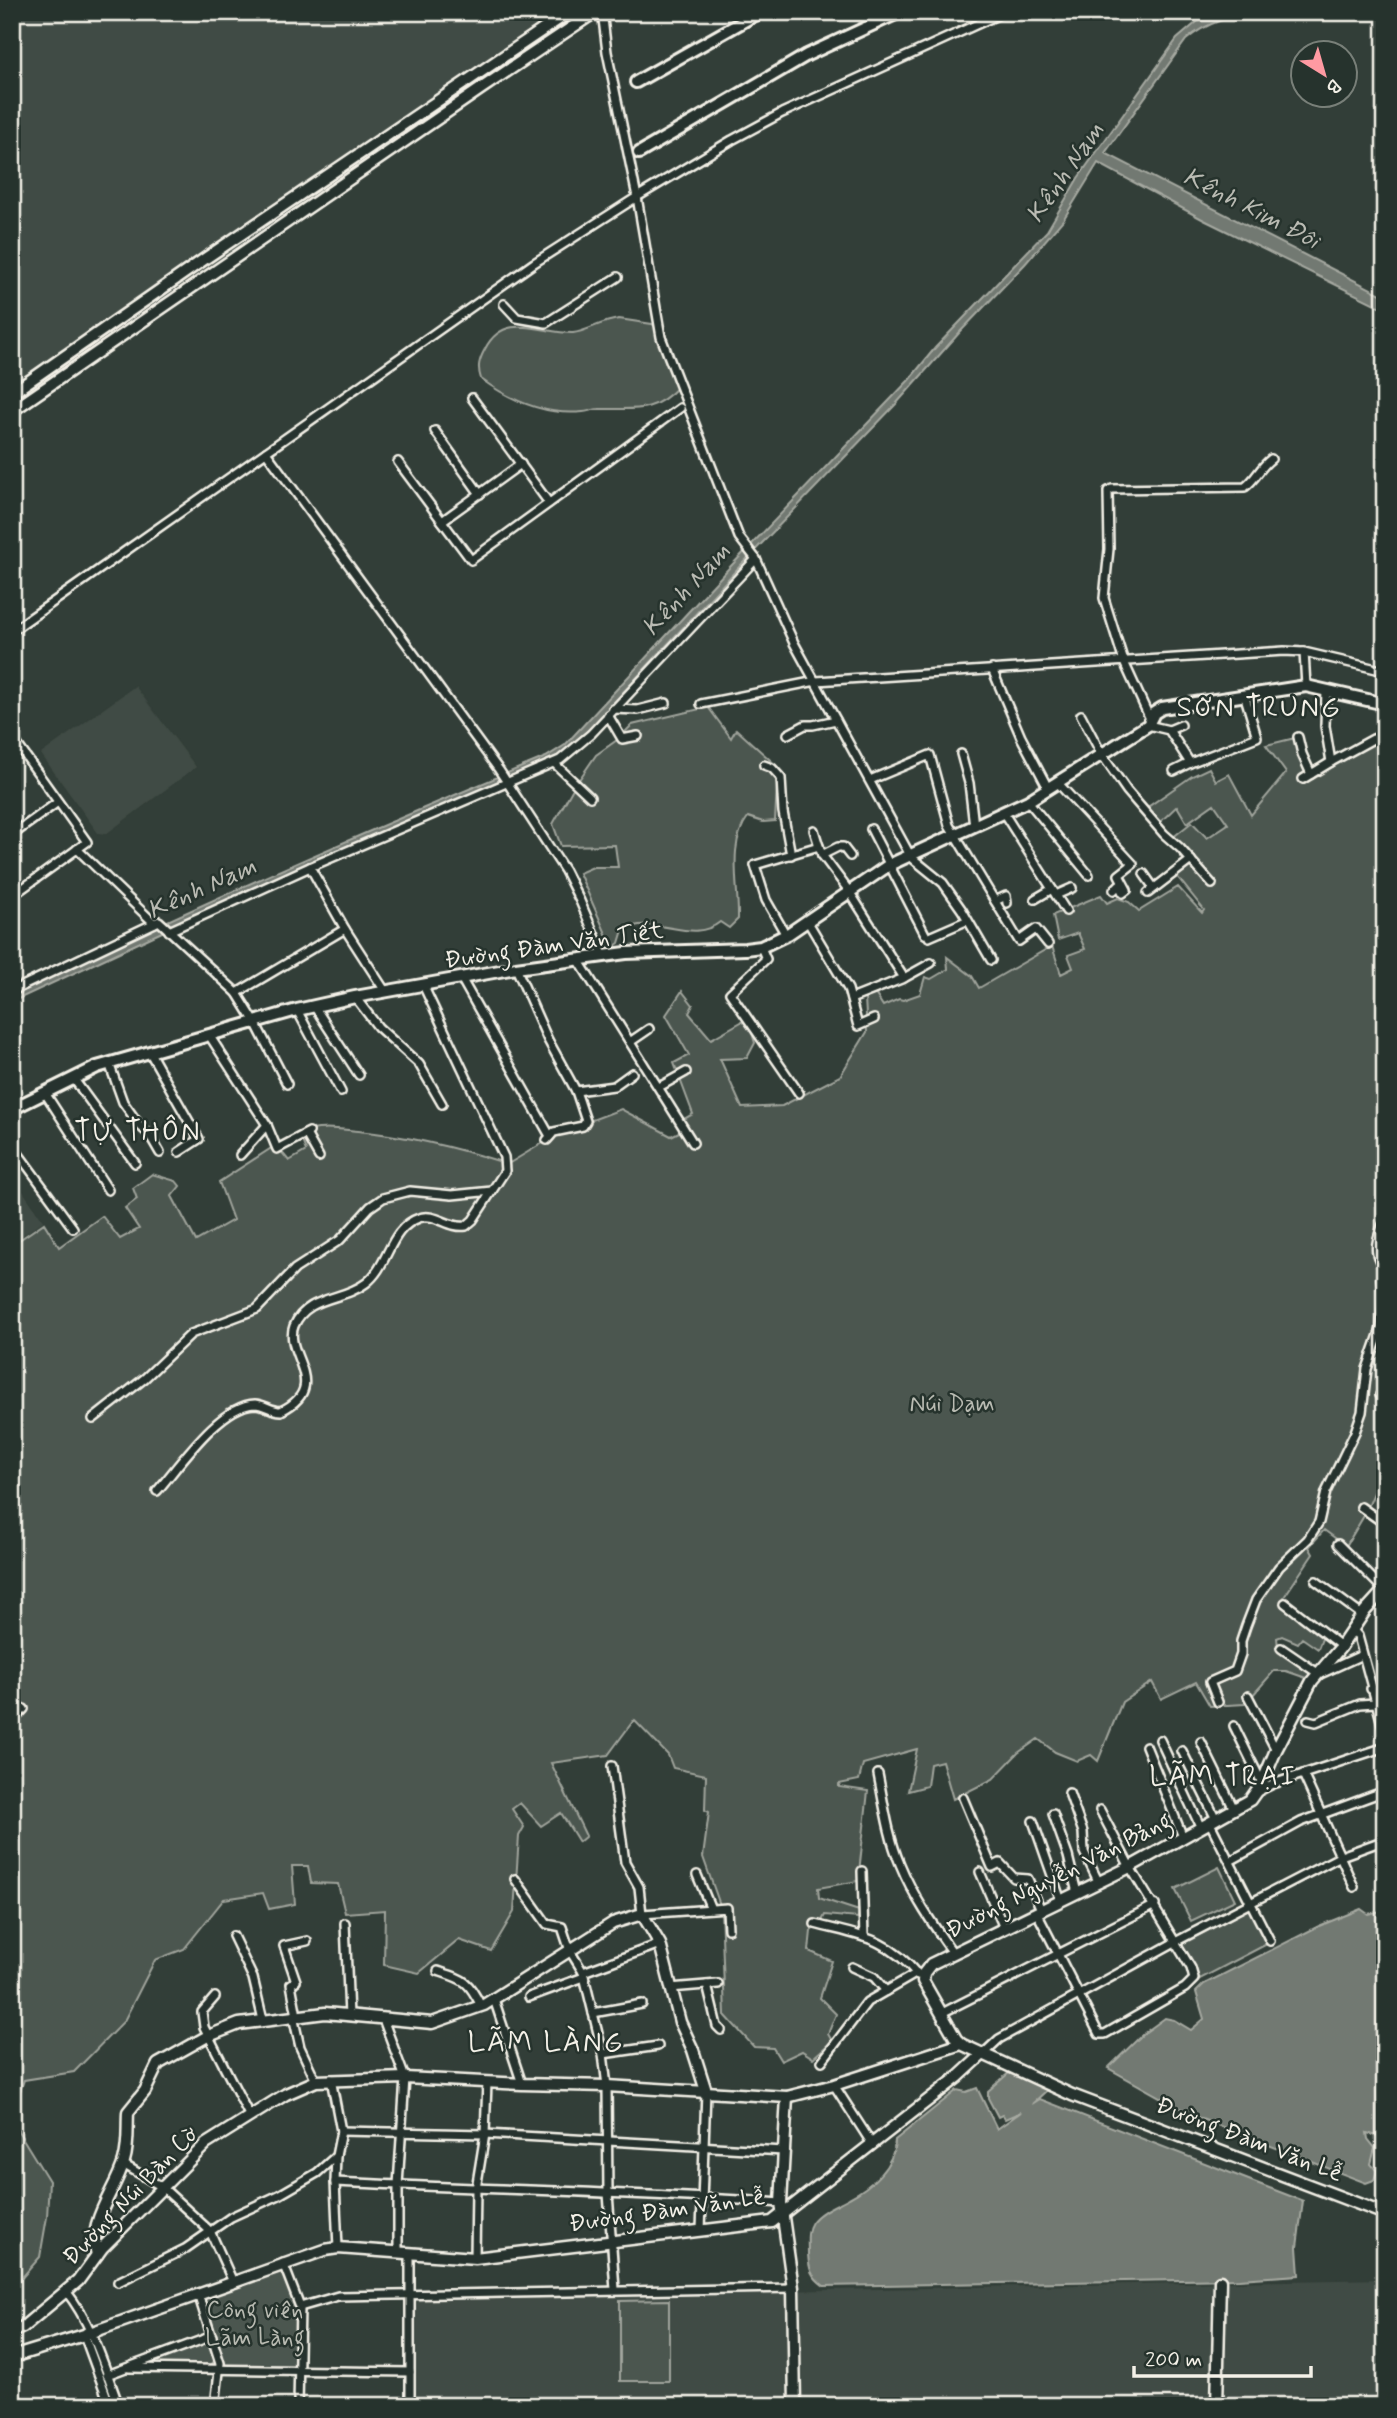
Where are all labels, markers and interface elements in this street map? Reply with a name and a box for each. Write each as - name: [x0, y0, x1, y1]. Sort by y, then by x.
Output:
- north arrow: [1288, 38, 1358, 108]
- text: B: [1321, 73, 1346, 100]
- water label: Kênh Nam: [1019, 116, 1113, 230]
- water label: Kênh Kim Đôi: [1177, 160, 1327, 259]
- water label: Kênh Nam: [635, 536, 739, 644]
- district label: SƠN TRUNG: [1177, 690, 1341, 727]
- water label: Kênh Nam: [142, 850, 262, 928]
- street label: Đường Đàm Văn Tiết: [443, 915, 666, 980]
- district label: TỰ THÔN: [74, 1114, 202, 1151]
- park label: Núi Dạm: [909, 1389, 995, 1420]
- district label: LÃM TRẠI: [1149, 1759, 1297, 1796]
- street label: Đường Nguyễn Văn Bảng: [941, 1806, 1178, 1949]
- district label: LÃM LÀNG: [468, 2025, 624, 2062]
- street label: Đường Đàm Văn Lễ: [1150, 2090, 1347, 2193]
- street label: Đường Núi Bàn Cờ: [56, 2120, 208, 2275]
- street label: Đường Đàm Văn Lễ: [567, 2182, 767, 2243]
- park label: Công viên Lãm Làng: [205, 2295, 305, 2357]
- scale bar: [1134, 2334, 1311, 2378]
- text: 200 m: [1145, 2346, 1202, 2374]

